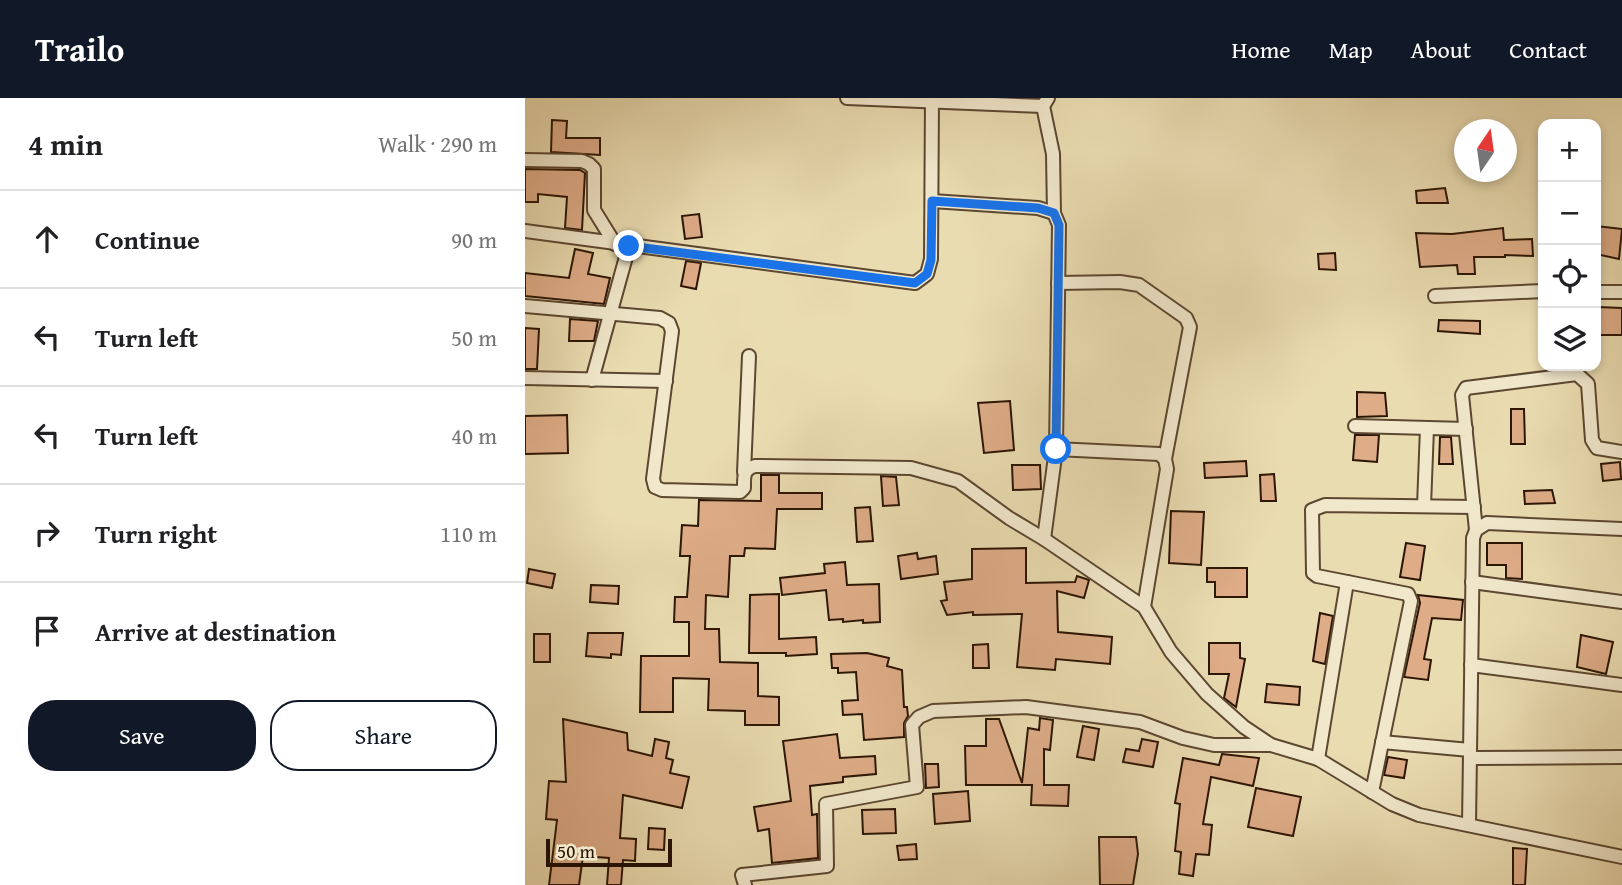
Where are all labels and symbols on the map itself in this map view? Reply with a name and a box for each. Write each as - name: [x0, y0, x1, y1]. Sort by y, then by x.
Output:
- north arrow: [1454, 119, 1517, 182]
- route end: [613, 230, 644, 261]
- route start: [1040, 433, 1071, 464]
- scale bar: [546, 836, 672, 868]

